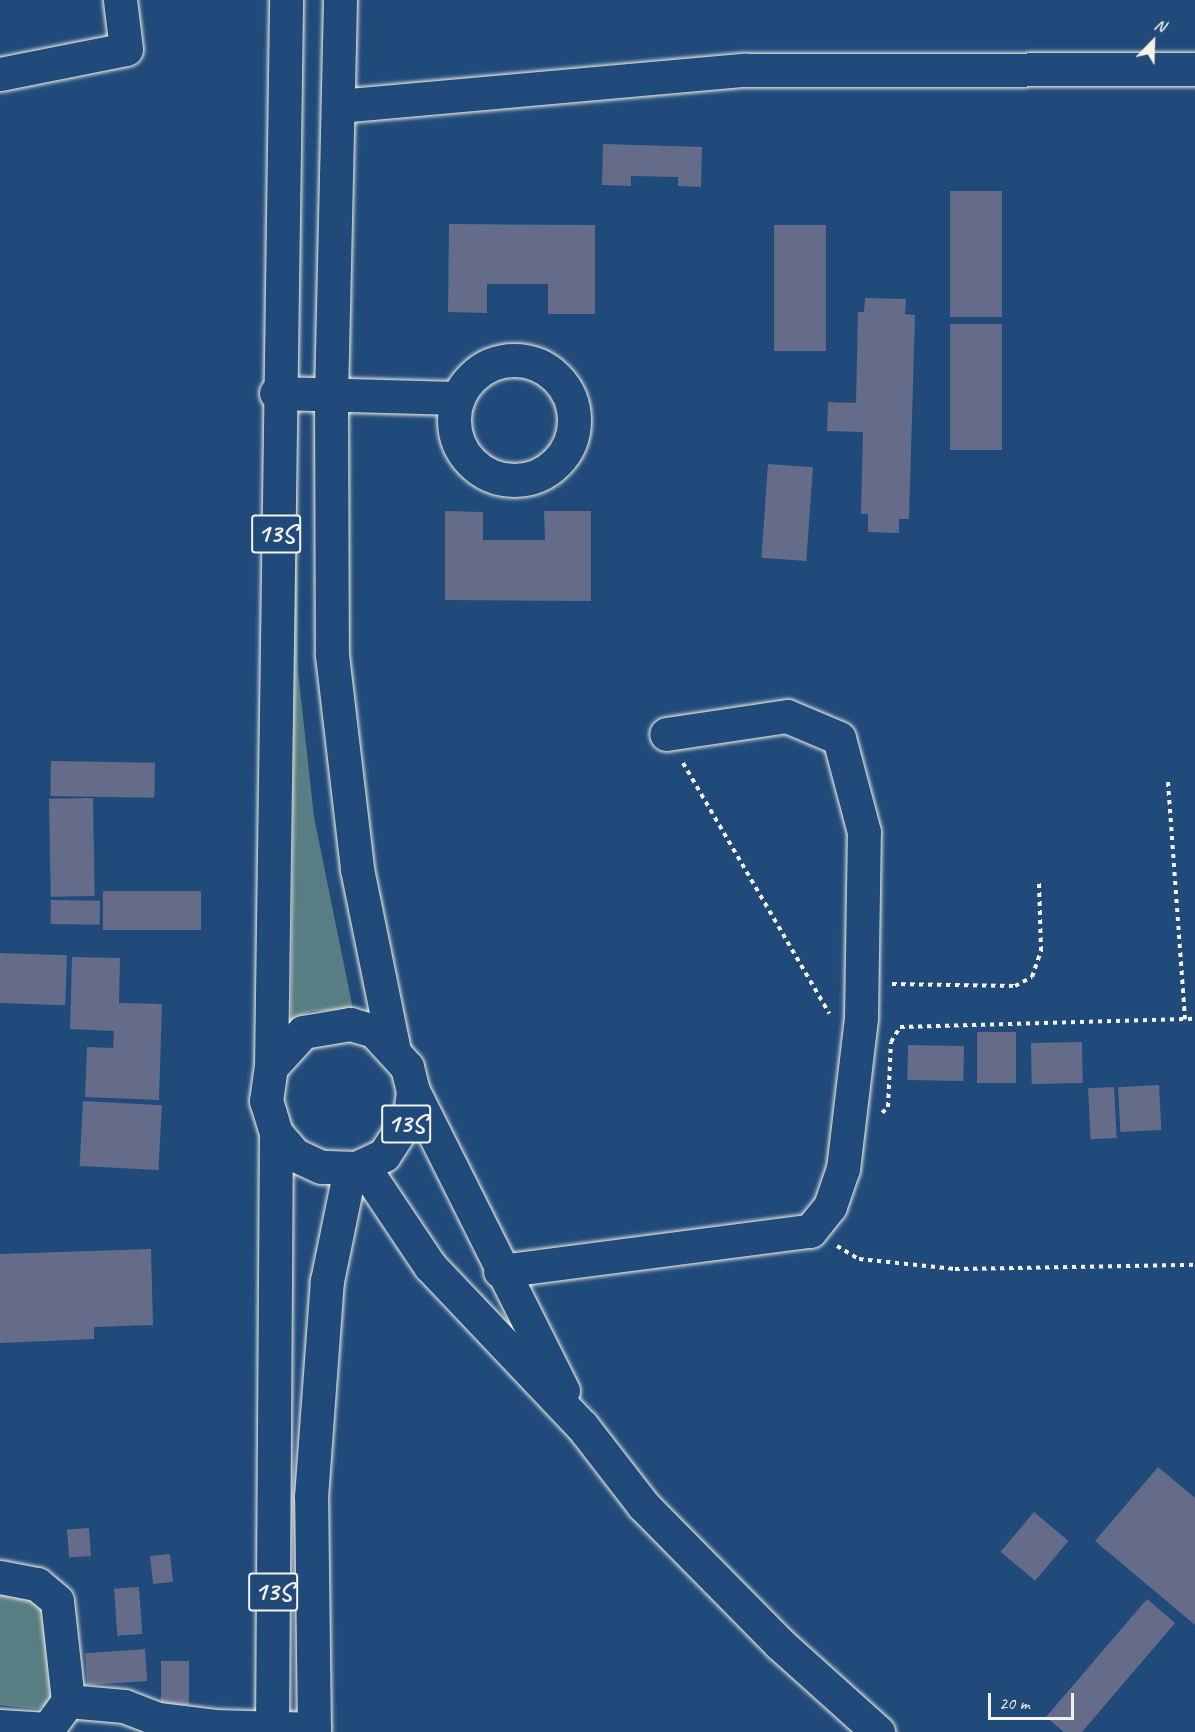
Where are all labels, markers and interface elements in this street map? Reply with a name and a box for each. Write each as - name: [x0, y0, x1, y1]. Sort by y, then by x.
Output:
- north arrow: [1123, 12, 1183, 72]
- text: N: [1152, 14, 1168, 37]
- road number: 13S: [250, 510, 302, 558]
- road number: 13S: [380, 1100, 432, 1148]
- road number: 13S: [248, 1568, 298, 1616]
- scale bar: [991, 1681, 1076, 1719]
- text: 20 m: [999, 1692, 1030, 1714]

